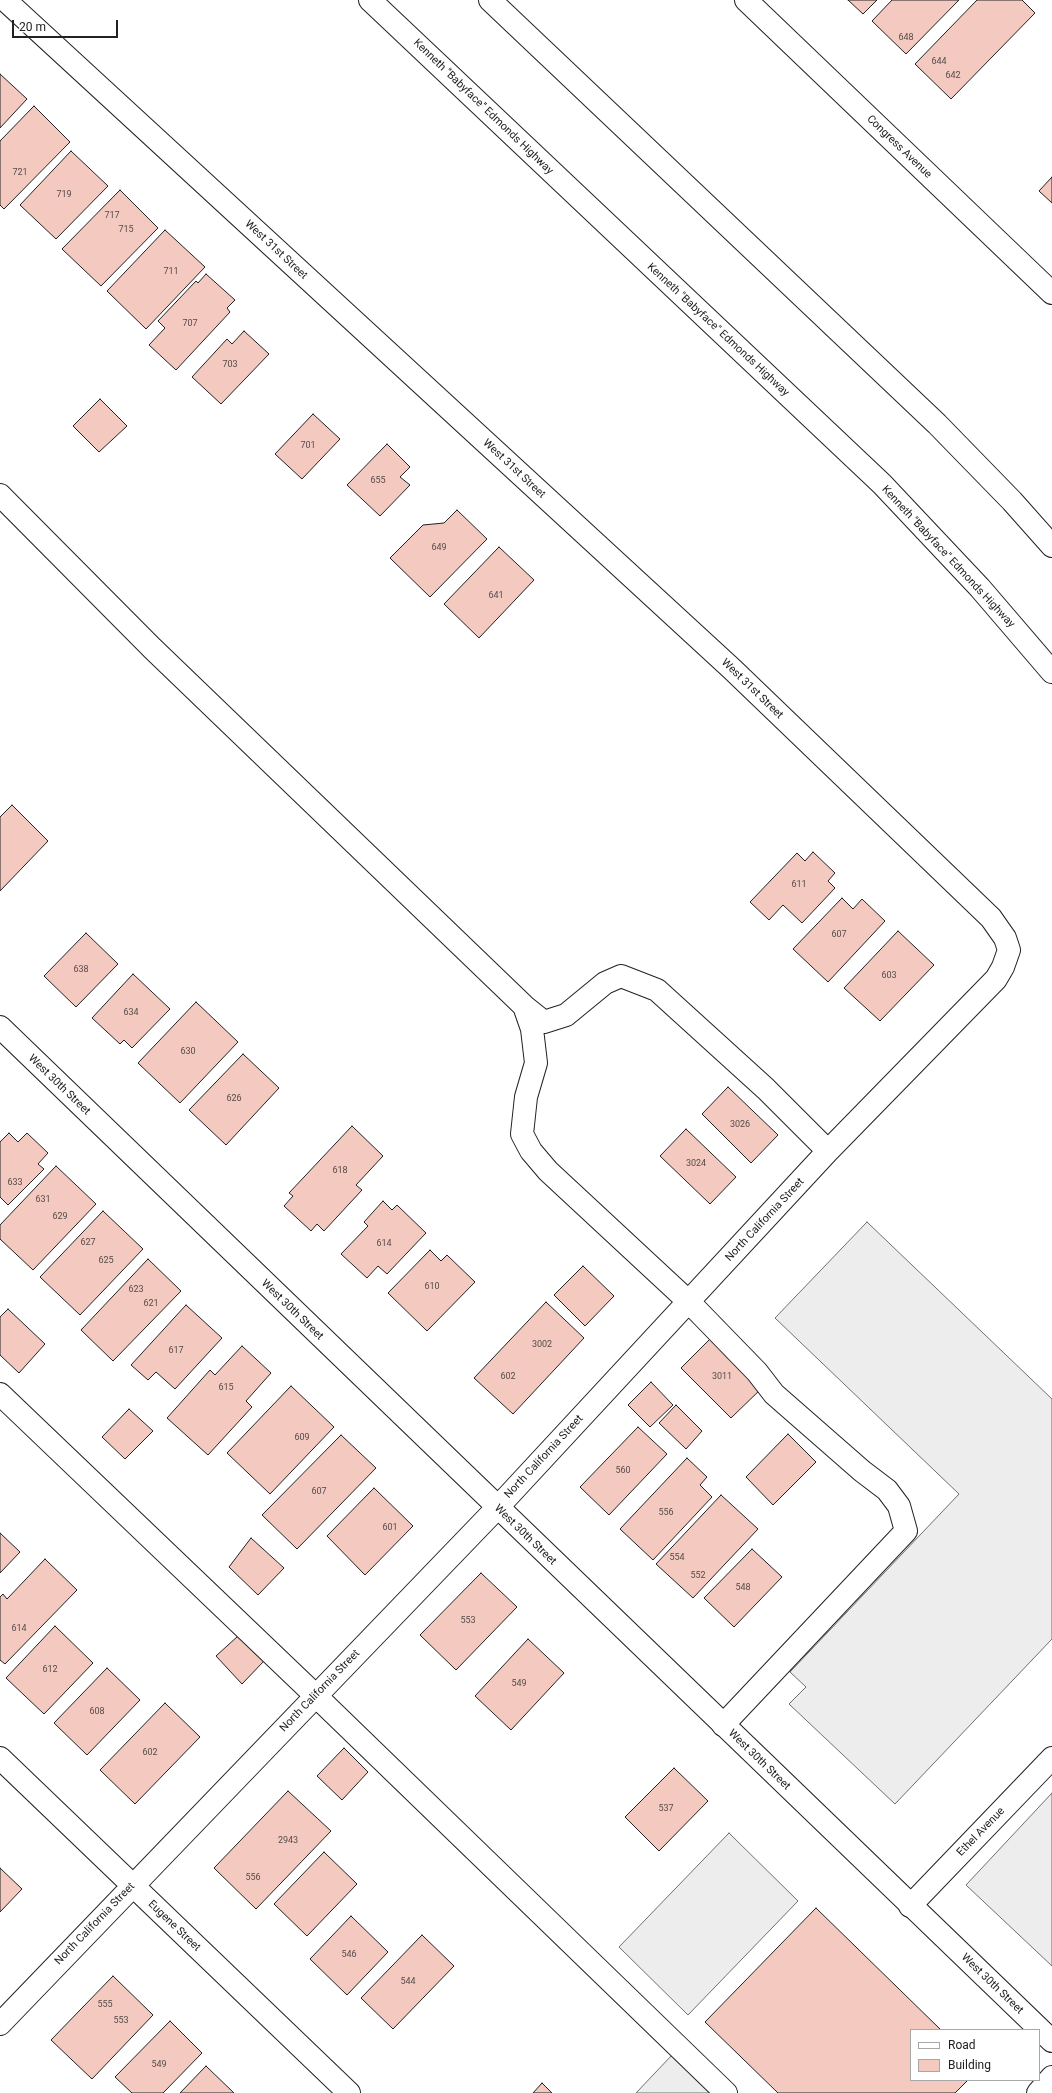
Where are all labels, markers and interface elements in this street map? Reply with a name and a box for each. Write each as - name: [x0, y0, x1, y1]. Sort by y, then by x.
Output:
- scale bar: [14, 12, 120, 38]
- text: 20 m: [19, 20, 46, 34]
- house number: 648: [898, 33, 914, 43]
- street label: Kenneth "Babyface" Edmonds Highway: [410, 36, 556, 178]
- house number: 644: [931, 57, 947, 67]
- house number: 642: [945, 71, 961, 81]
- street label: Congress Avenue: [864, 113, 934, 181]
- house number: 721: [12, 168, 28, 178]
- house number: 719: [56, 190, 72, 200]
- house number: 717: [104, 211, 120, 221]
- street label: West 31st Street: [242, 218, 310, 282]
- house number: 715: [118, 225, 134, 235]
- street label: Kenneth "Babyface" Edmonds Highway: [644, 261, 792, 399]
- house number: 711: [163, 267, 179, 277]
- house number: 707: [182, 319, 198, 329]
- house number: 703: [222, 360, 238, 370]
- street label: West 31st Street: [480, 437, 548, 501]
- house number: 701: [300, 441, 316, 451]
- house number: 655: [370, 476, 386, 486]
- street label: Kenneth "Babyface" Edmonds Highway: [879, 483, 1017, 631]
- house number: 649: [431, 543, 447, 553]
- house number: 641: [488, 591, 504, 601]
- street label: West 31st Street: [718, 656, 786, 722]
- house number: 611: [791, 880, 807, 890]
- house number: 607: [831, 930, 847, 940]
- house number: 638: [73, 965, 89, 975]
- house number: 603: [881, 971, 897, 981]
- house number: 634: [123, 1008, 139, 1018]
- house number: 630: [180, 1047, 196, 1057]
- street label: West 30th Street: [25, 1052, 93, 1118]
- house number: 626: [226, 1094, 242, 1104]
- house number: 3026: [730, 1120, 750, 1130]
- house number: 3024: [686, 1159, 706, 1169]
- house number: 618: [332, 1166, 348, 1176]
- street label: North California Street: [723, 1176, 807, 1264]
- house number: 633: [7, 1178, 23, 1188]
- house number: 631: [35, 1195, 51, 1205]
- house number: 629: [52, 1212, 68, 1222]
- house number: 627: [80, 1238, 96, 1248]
- house number: 614: [376, 1239, 392, 1249]
- house number: 625: [98, 1256, 114, 1266]
- street label: West 30th Street: [258, 1277, 326, 1343]
- house number: 610: [424, 1282, 440, 1292]
- house number: 623: [128, 1285, 144, 1295]
- house number: 621: [143, 1299, 159, 1309]
- house number: 3002: [532, 1340, 552, 1350]
- house number: 617: [168, 1346, 184, 1356]
- house number: 602: [500, 1372, 516, 1382]
- house number: 3011: [712, 1372, 732, 1382]
- house number: 615: [218, 1383, 234, 1393]
- street label: North California Street: [502, 1413, 586, 1501]
- house number: 609: [294, 1433, 310, 1443]
- house number: 560: [615, 1466, 631, 1476]
- house number: 607: [311, 1487, 327, 1497]
- street label: West 30th Street: [491, 1502, 559, 1568]
- house number: 556: [658, 1508, 674, 1518]
- house number: 601: [382, 1523, 398, 1533]
- house number: 554: [669, 1553, 685, 1563]
- house number: 552: [690, 1571, 706, 1581]
- house number: 548: [735, 1583, 751, 1593]
- house number: 553: [460, 1616, 476, 1626]
- house number: 614: [11, 1624, 27, 1634]
- street label: North California Street: [277, 1647, 363, 1735]
- house number: 612: [42, 1665, 58, 1675]
- house number: 549: [511, 1679, 527, 1689]
- house number: 608: [89, 1707, 105, 1717]
- street label: West 30th Street: [725, 1727, 793, 1793]
- house number: 602: [142, 1748, 158, 1758]
- house number: 537: [658, 1804, 674, 1814]
- street label: Ethel Avenue: [954, 1805, 1008, 1859]
- house number: 2943: [278, 1836, 298, 1846]
- house number: 556: [245, 1873, 261, 1883]
- street label: North California Street: [52, 1880, 138, 1968]
- street label: Eugene Street: [145, 1898, 203, 1954]
- house number: 546: [341, 1950, 357, 1960]
- street label: West 30th Street: [958, 1951, 1026, 2017]
- house number: 544: [400, 1977, 416, 1987]
- house number: 555: [97, 2000, 113, 2010]
- house number: 553: [113, 2016, 129, 2026]
- legend: [910, 2029, 1040, 2081]
- text: Road: [948, 2038, 976, 2052]
- text: Building: [948, 2058, 991, 2072]
- house number: 549: [151, 2060, 167, 2070]

